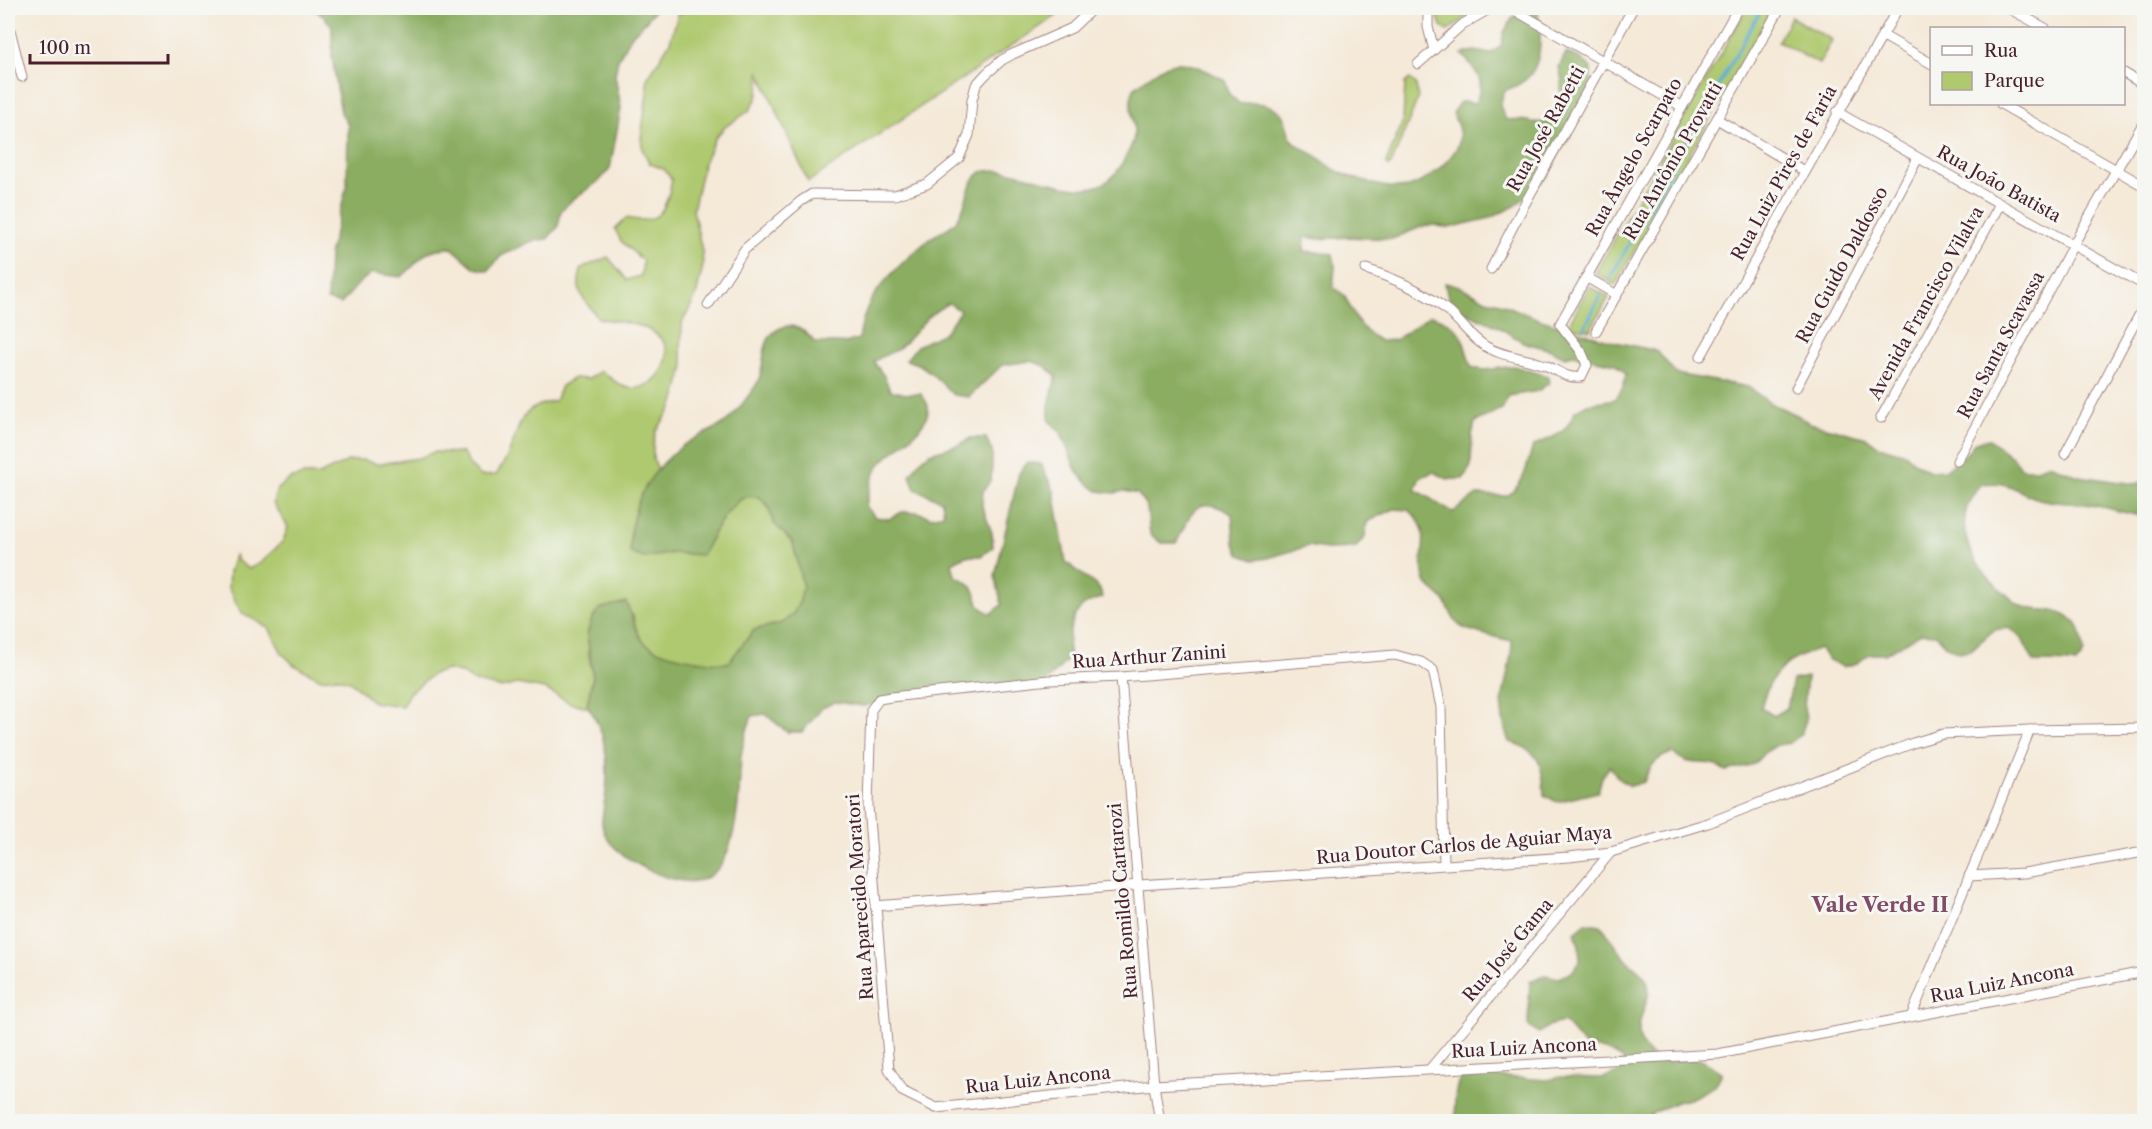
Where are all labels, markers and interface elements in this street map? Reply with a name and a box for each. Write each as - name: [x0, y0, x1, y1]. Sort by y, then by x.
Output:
- scale bar: [30, 27, 168, 65]
- legend: [1930, 27, 2125, 105]
- text: 100 m: [39, 37, 91, 59]
- text: Rua: [1984, 40, 2018, 62]
- street label: Rua José Rabetti: [1502, 62, 1590, 196]
- text: Parque: [1984, 70, 2045, 92]
- street label: Rua Ângelo Scarpato: [1580, 73, 1687, 240]
- street label: Rua Antônio Provatti: [1619, 78, 1728, 244]
- street label: Rua Luiz Pires de Faria: [1727, 81, 1842, 265]
- street label: Rua João Batista: [1933, 141, 2065, 227]
- street label: Rua Guido Daldosso: [1791, 183, 1893, 347]
- street label: Avenida Francisco Vilalva: [1863, 202, 1989, 404]
- street label: Rua Santa Scavassa: [1953, 267, 2049, 422]
- street label: Rua Arthur Zanini: [1071, 641, 1227, 673]
- street label: Rua Aparecido Moratori: [842, 793, 878, 1001]
- street label: Rua Romildo Cartarozi: [1103, 802, 1143, 1000]
- street label: Rua Doutor Carlos de Aguiar Maya: [1315, 821, 1613, 869]
- district label: Vale Verde II: [1810, 892, 1949, 917]
- street label: Rua José Gama: [1458, 893, 1558, 1006]
- street label: Rua Luiz Ancona: [1928, 958, 2076, 1008]
- street label: Rua Luiz Ancona: [1451, 1033, 1598, 1063]
- street label: Rua Luiz Ancona: [964, 1061, 1112, 1099]

